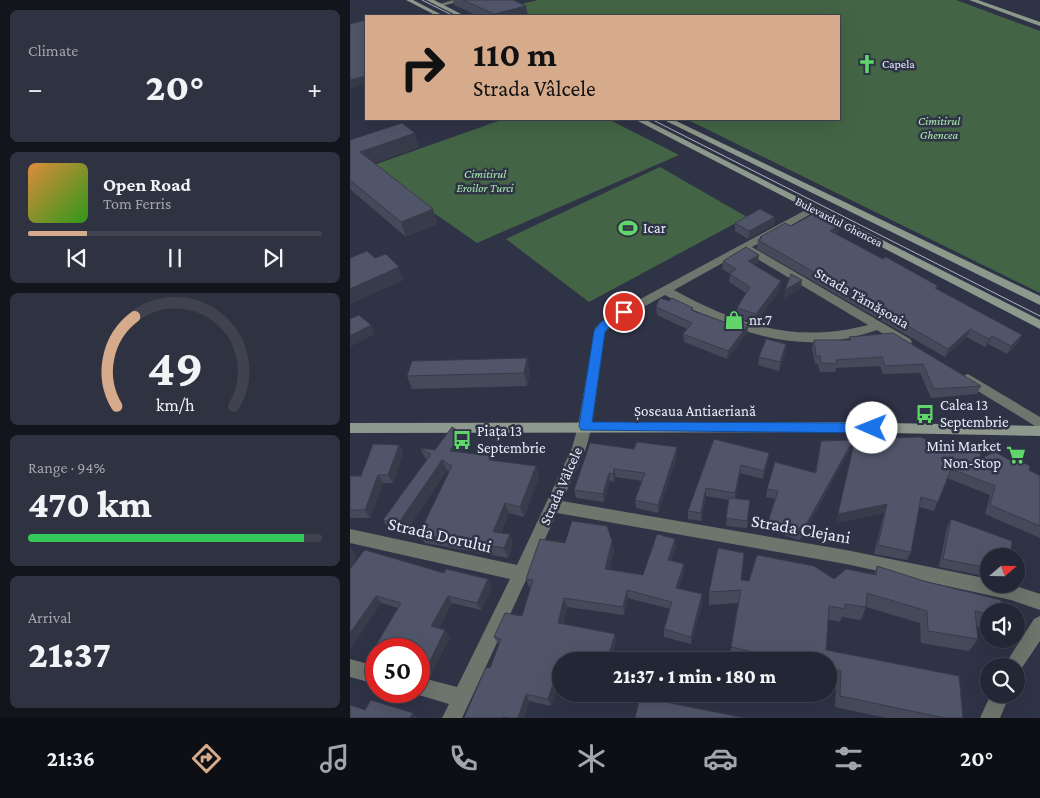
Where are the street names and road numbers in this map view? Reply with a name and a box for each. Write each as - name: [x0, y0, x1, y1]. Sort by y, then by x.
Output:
- street label: Bulevardul Ghencea: [793, 194, 885, 250]
- street label: Strada Tămășoaia: [811, 264, 912, 333]
- street label: Șoseaua Antiaeriană: [634, 403, 756, 421]
- street label: Strada Vâlcele: [537, 444, 585, 527]
- street label: Strada Clejani: [750, 510, 852, 549]
- street label: Strada Dorului: [386, 513, 494, 557]

